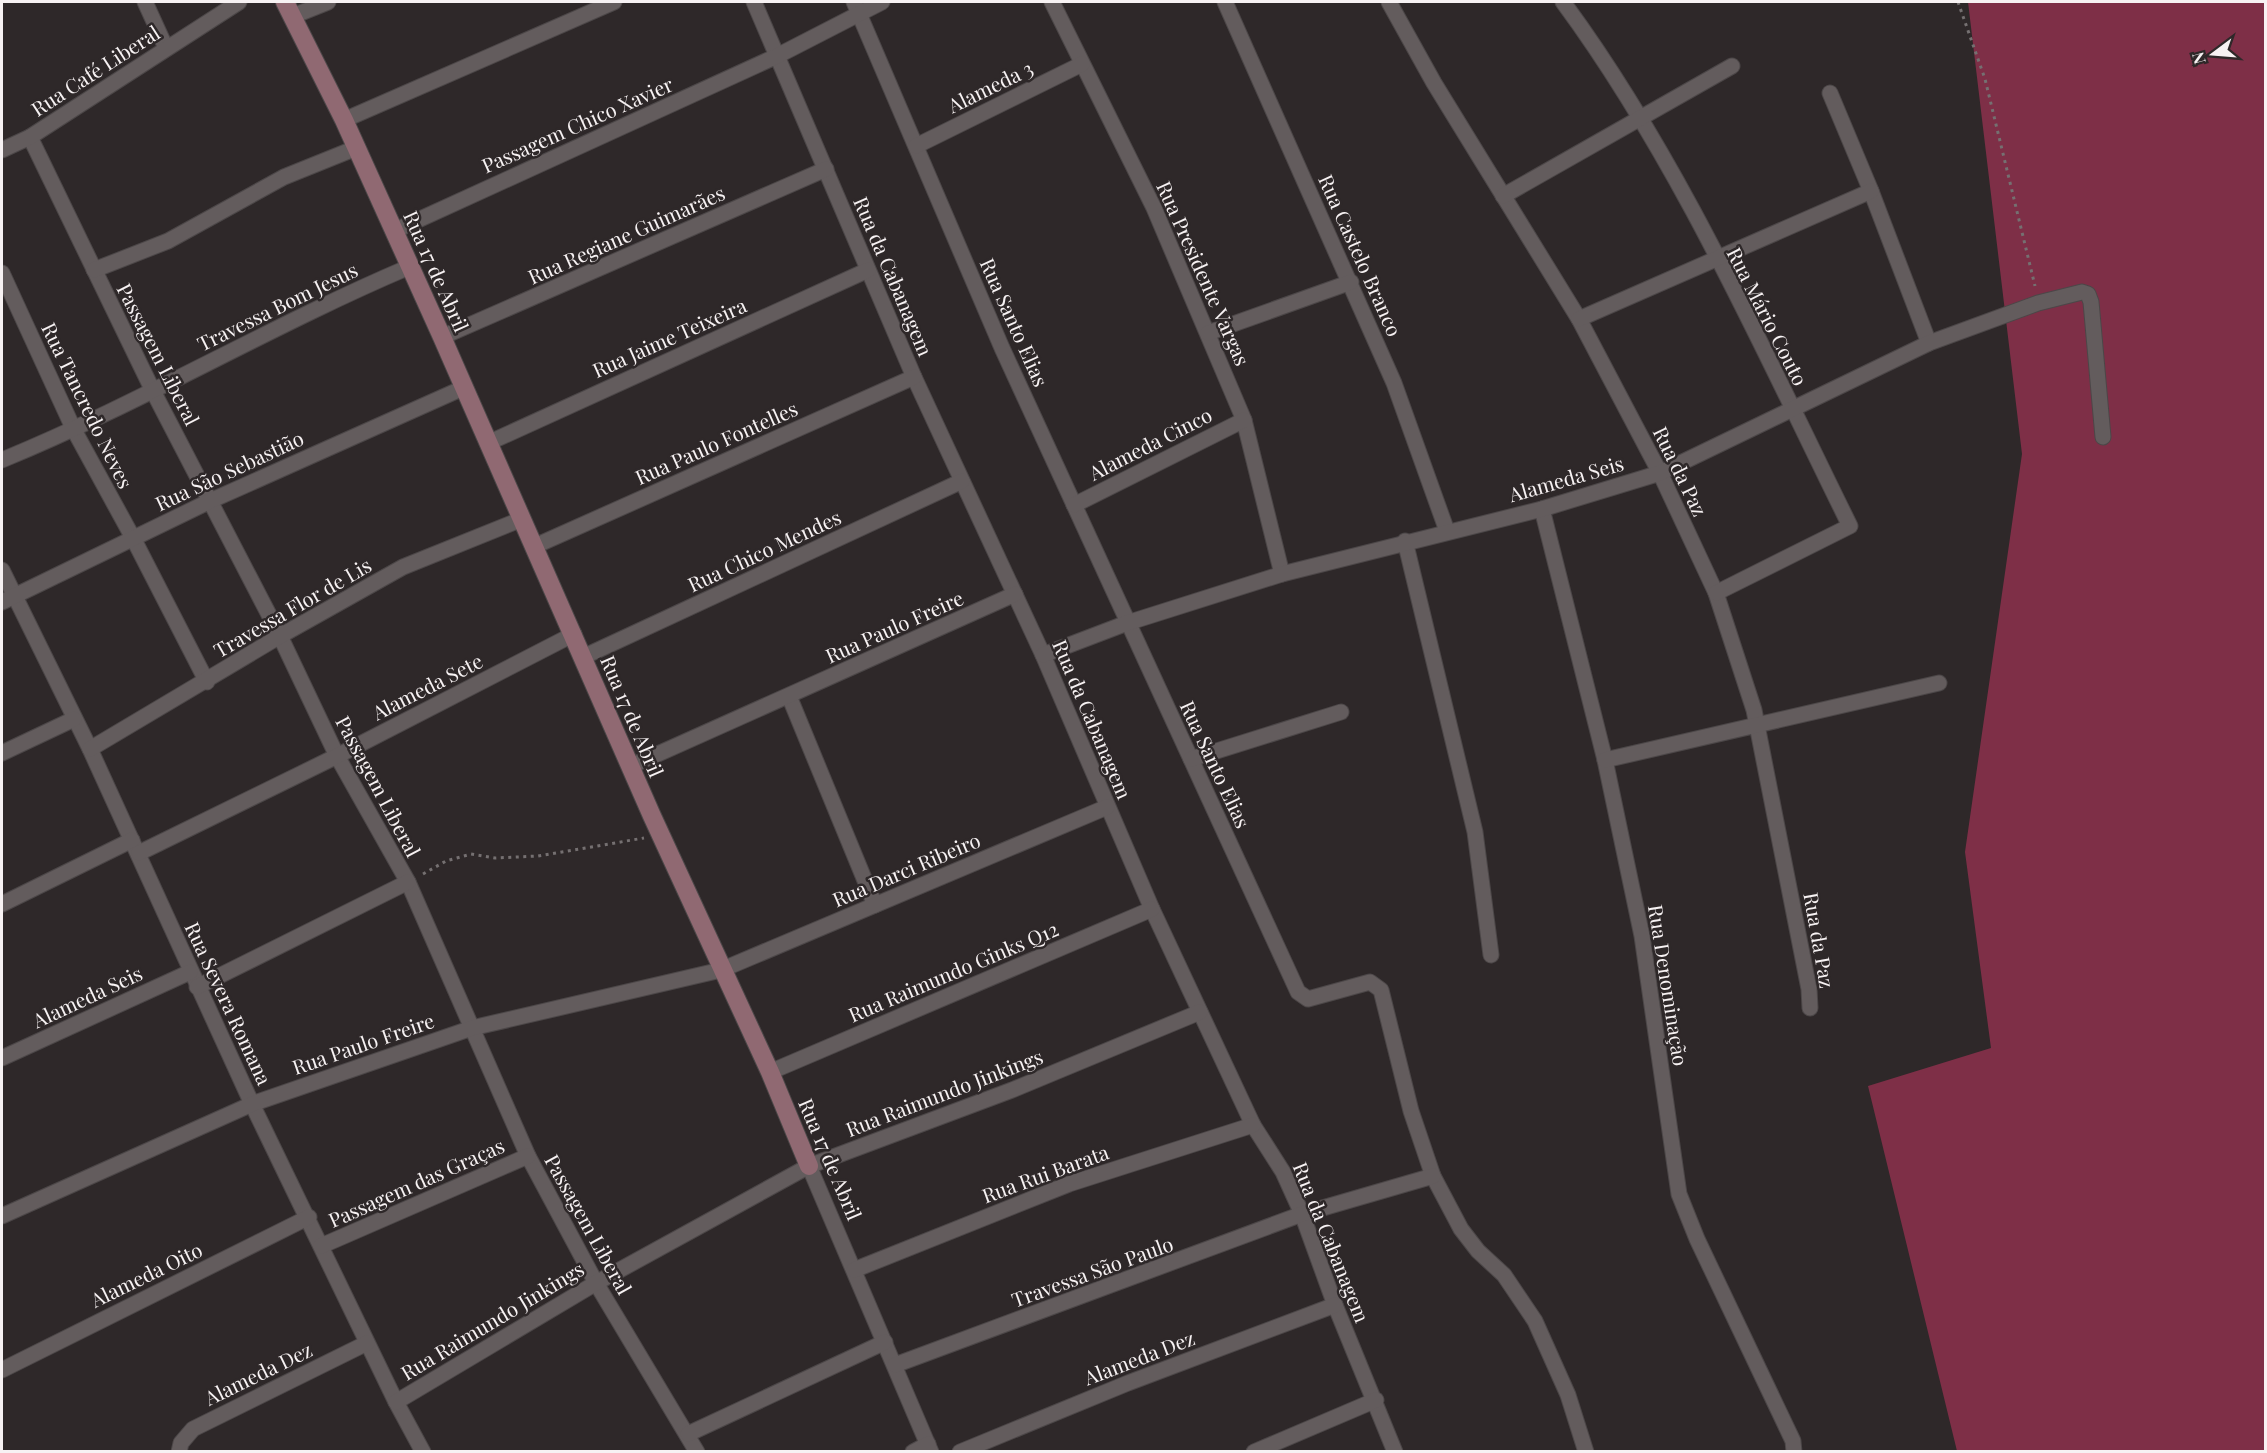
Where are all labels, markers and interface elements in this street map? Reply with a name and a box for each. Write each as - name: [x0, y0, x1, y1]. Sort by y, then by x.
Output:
- street label: Rua Café Liberal: [26, 18, 165, 122]
- north arrow: [2183, 24, 2243, 84]
- text: N: [2186, 49, 2210, 67]
- street label: Alameda 3: [942, 54, 1037, 119]
- street label: Passagem Chico Xavier: [477, 70, 677, 178]
- street label: Rua Castelo Branco: [1313, 170, 1409, 340]
- street label: Rua Presidente Vargas: [1151, 177, 1257, 369]
- street label: Rua Regiane Guimarães: [523, 178, 729, 290]
- street label: Rua da Cabanagem: [848, 192, 940, 360]
- street label: Rua 17 de Abril: [398, 206, 476, 336]
- street label: Rua Mário Couto: [1722, 242, 1814, 390]
- street label: Rua Santo Elias: [975, 254, 1055, 390]
- street label: Travessa Bom Jesus: [192, 255, 362, 357]
- street label: Passagem Liberal: [112, 278, 207, 430]
- street label: Rua Jaime Teixeira: [588, 291, 750, 383]
- street label: Rua Tancredo Neves: [36, 318, 140, 492]
- street label: Rua Paulo Fontelles: [630, 394, 802, 490]
- street label: Alameda Cinco: [1083, 400, 1216, 486]
- street label: Rua da Paz: [1648, 422, 1714, 520]
- street label: Rua São Sebastião: [150, 424, 308, 516]
- street label: Alameda Seis: [1505, 449, 1627, 508]
- street label: Rua Chico Mendes: [683, 503, 845, 597]
- street label: Travessa Flor de Lis: [208, 551, 376, 663]
- street label: Rua Paulo Freire: [821, 583, 967, 669]
- street label: Rua da Cabanagem: [1047, 635, 1139, 803]
- street label: Alameda Sete: [366, 647, 487, 726]
- street label: Rua 17 de Abril: [595, 651, 671, 781]
- street label: Rua Santo Elias: [1175, 696, 1257, 832]
- street label: Passagem Liberal: [330, 711, 428, 862]
- street label: Rua Darci Ribeiro: [828, 826, 984, 912]
- street label: Rua da Paz: [1798, 890, 1842, 990]
- street label: Rua Denominação: [1643, 902, 1695, 1068]
- street label: Rua Raimundo Ginks Q12: [844, 915, 1062, 1027]
- street label: Rua Severa Romana: [179, 917, 279, 1089]
- street label: Alameda Seis: [27, 959, 146, 1034]
- street label: Rua Paulo Freire: [288, 1006, 438, 1080]
- street label: Rua Raimundo Jinkings: [842, 1042, 1046, 1142]
- street label: Rua 17 de Abril: [793, 1094, 869, 1224]
- street label: Passagem das Graças: [324, 1131, 508, 1233]
- street label: Rua Rui Barata: [978, 1138, 1112, 1208]
- street label: Passagem Liberal: [539, 1149, 639, 1299]
- street label: Rua da Cabanagem: [1288, 1158, 1377, 1326]
- street label: Travessa São Paulo: [1008, 1229, 1176, 1313]
- street label: Alameda Oito: [85, 1235, 206, 1313]
- street label: Rua Raimundo Jinkings: [395, 1255, 589, 1385]
- street label: Alameda Dez: [1079, 1324, 1198, 1391]
- street label: Alameda Dez: [199, 1335, 316, 1411]

